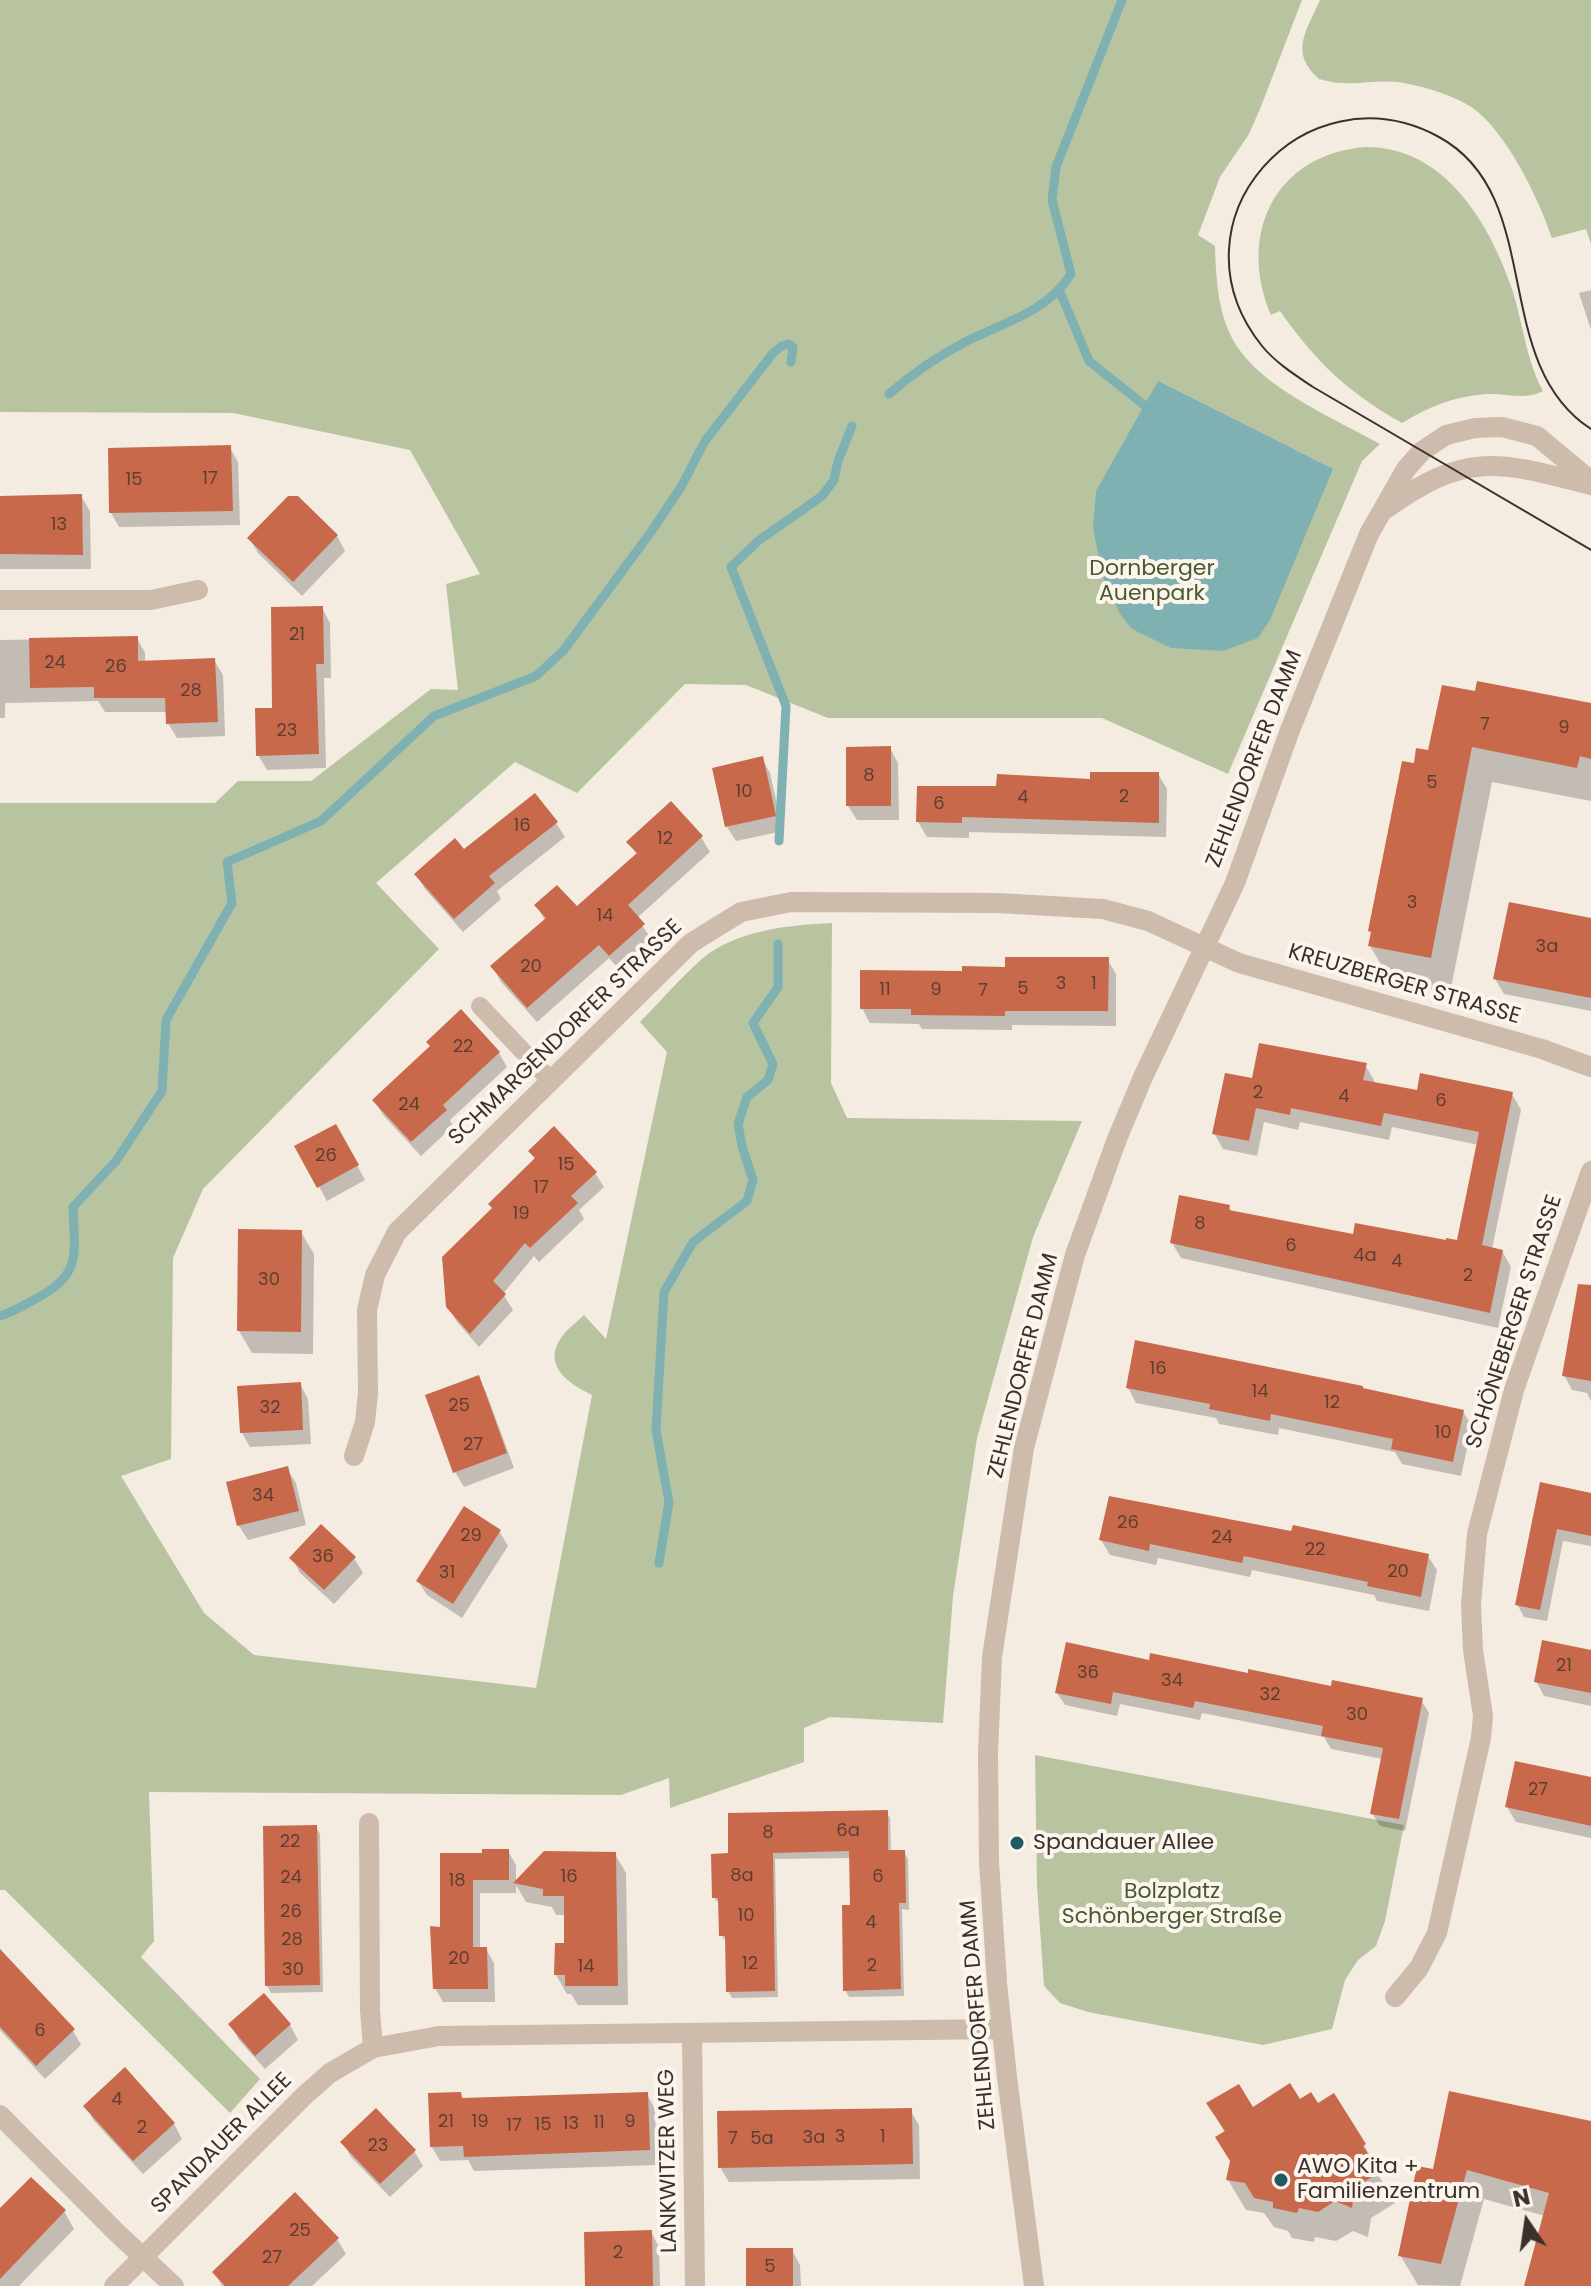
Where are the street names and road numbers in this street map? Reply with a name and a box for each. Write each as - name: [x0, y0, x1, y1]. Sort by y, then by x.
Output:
- street label: ZEHLENDORFER DAMM: [1201, 647, 1309, 871]
- street label: SCHMARGENDORFER STRASSE: [444, 914, 688, 1152]
- street label: KREUZBERGER STRASSE: [1285, 939, 1523, 1031]
- street label: SCHÖNEBERGER STRASSE: [1461, 1192, 1569, 1452]
- street label: ZEHLENDORFER DAMM: [983, 1251, 1065, 1481]
- street label: ZEHLENDORFER DAMM: [956, 1899, 1002, 2131]
- street label: SPANDAUER ALLEE: [146, 2068, 298, 2220]
- street label: LANKWITZER WEG: [654, 2069, 684, 2253]

